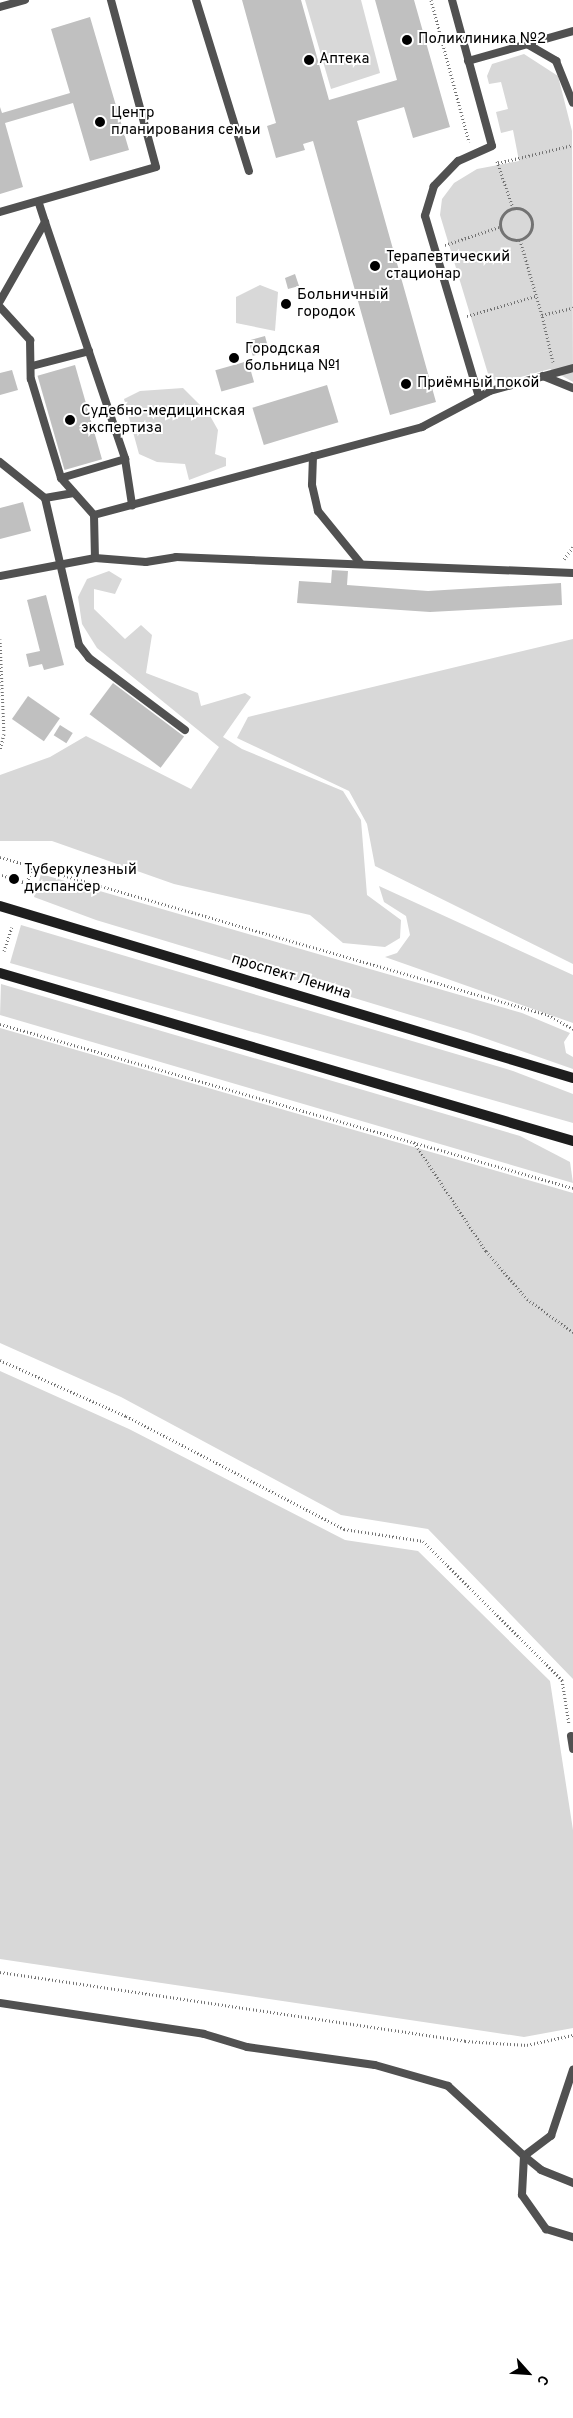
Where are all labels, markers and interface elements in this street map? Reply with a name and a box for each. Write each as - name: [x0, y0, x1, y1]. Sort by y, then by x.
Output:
- place label: Поликлиника №2: [418, 31, 546, 49]
- marker: Поликлиника №2: [400, 33, 414, 47]
- place label: Аптека: [319, 51, 369, 69]
- marker: Аптека: [303, 54, 315, 66]
- place label: Центр планирования семьи: [111, 104, 261, 139]
- marker: Центр планирования семьи: [93, 115, 107, 129]
- place label: Терапевтический стационар: [386, 248, 510, 283]
- marker: Терапевтический стационар: [368, 259, 382, 273]
- place label: Больничный городок: [297, 286, 389, 321]
- marker: Больничный городок: [279, 297, 293, 311]
- place label: Городская больница №1: [245, 340, 341, 375]
- marker: Городская больница №1: [227, 351, 241, 365]
- place label: Приёмный покой: [417, 375, 539, 393]
- marker: Приёмный покой: [399, 377, 413, 391]
- place label: Судебно-медицинская экспертиза: [81, 402, 245, 437]
- marker: Судебно-медицинская экспертиза: [63, 413, 77, 427]
- place label: Туберкулезный диспансер: [24, 861, 137, 896]
- marker: Туберкулезный диспансер: [8, 873, 20, 885]
- street label: проспект Ленина: [229, 950, 353, 1004]
- north arrow: [503, 2348, 553, 2398]
- text: С: [532, 2372, 552, 2388]

